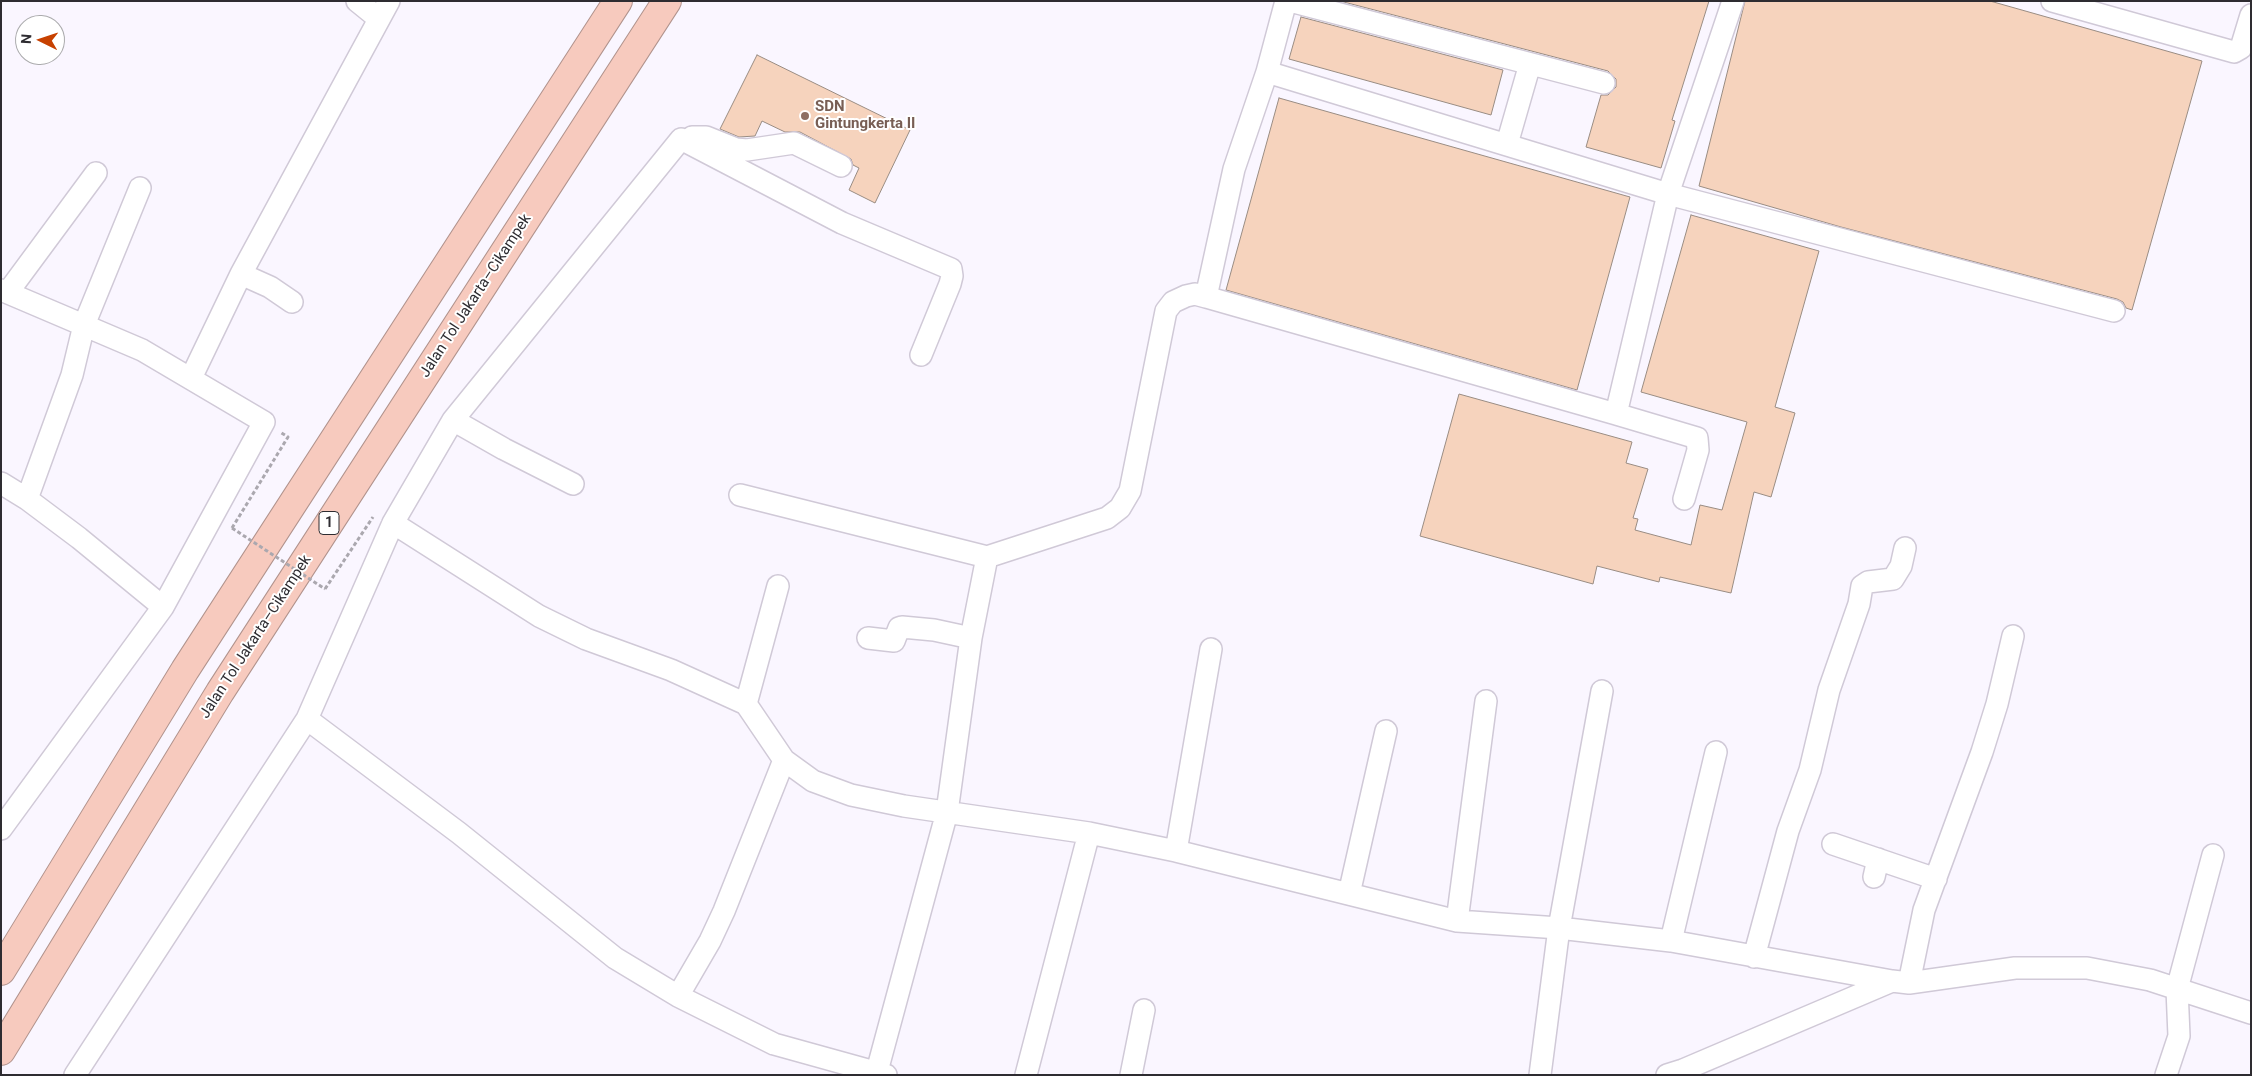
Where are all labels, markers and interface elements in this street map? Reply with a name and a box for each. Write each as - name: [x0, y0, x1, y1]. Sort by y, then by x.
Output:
- north arrow: [15, 15, 65, 65]
- text: N: [18, 34, 34, 45]
- place label: SDN Gintungkerta II: [815, 98, 915, 133]
- marker: SDN Gintungkerta II: [799, 110, 811, 122]
- street label: Jalan Tol Jakarta–Cikampek: [416, 211, 536, 381]
- road number: 1: [319, 512, 339, 534]
- street label: Jalan Tol Jakarta–Cikampek: [196, 552, 316, 722]

